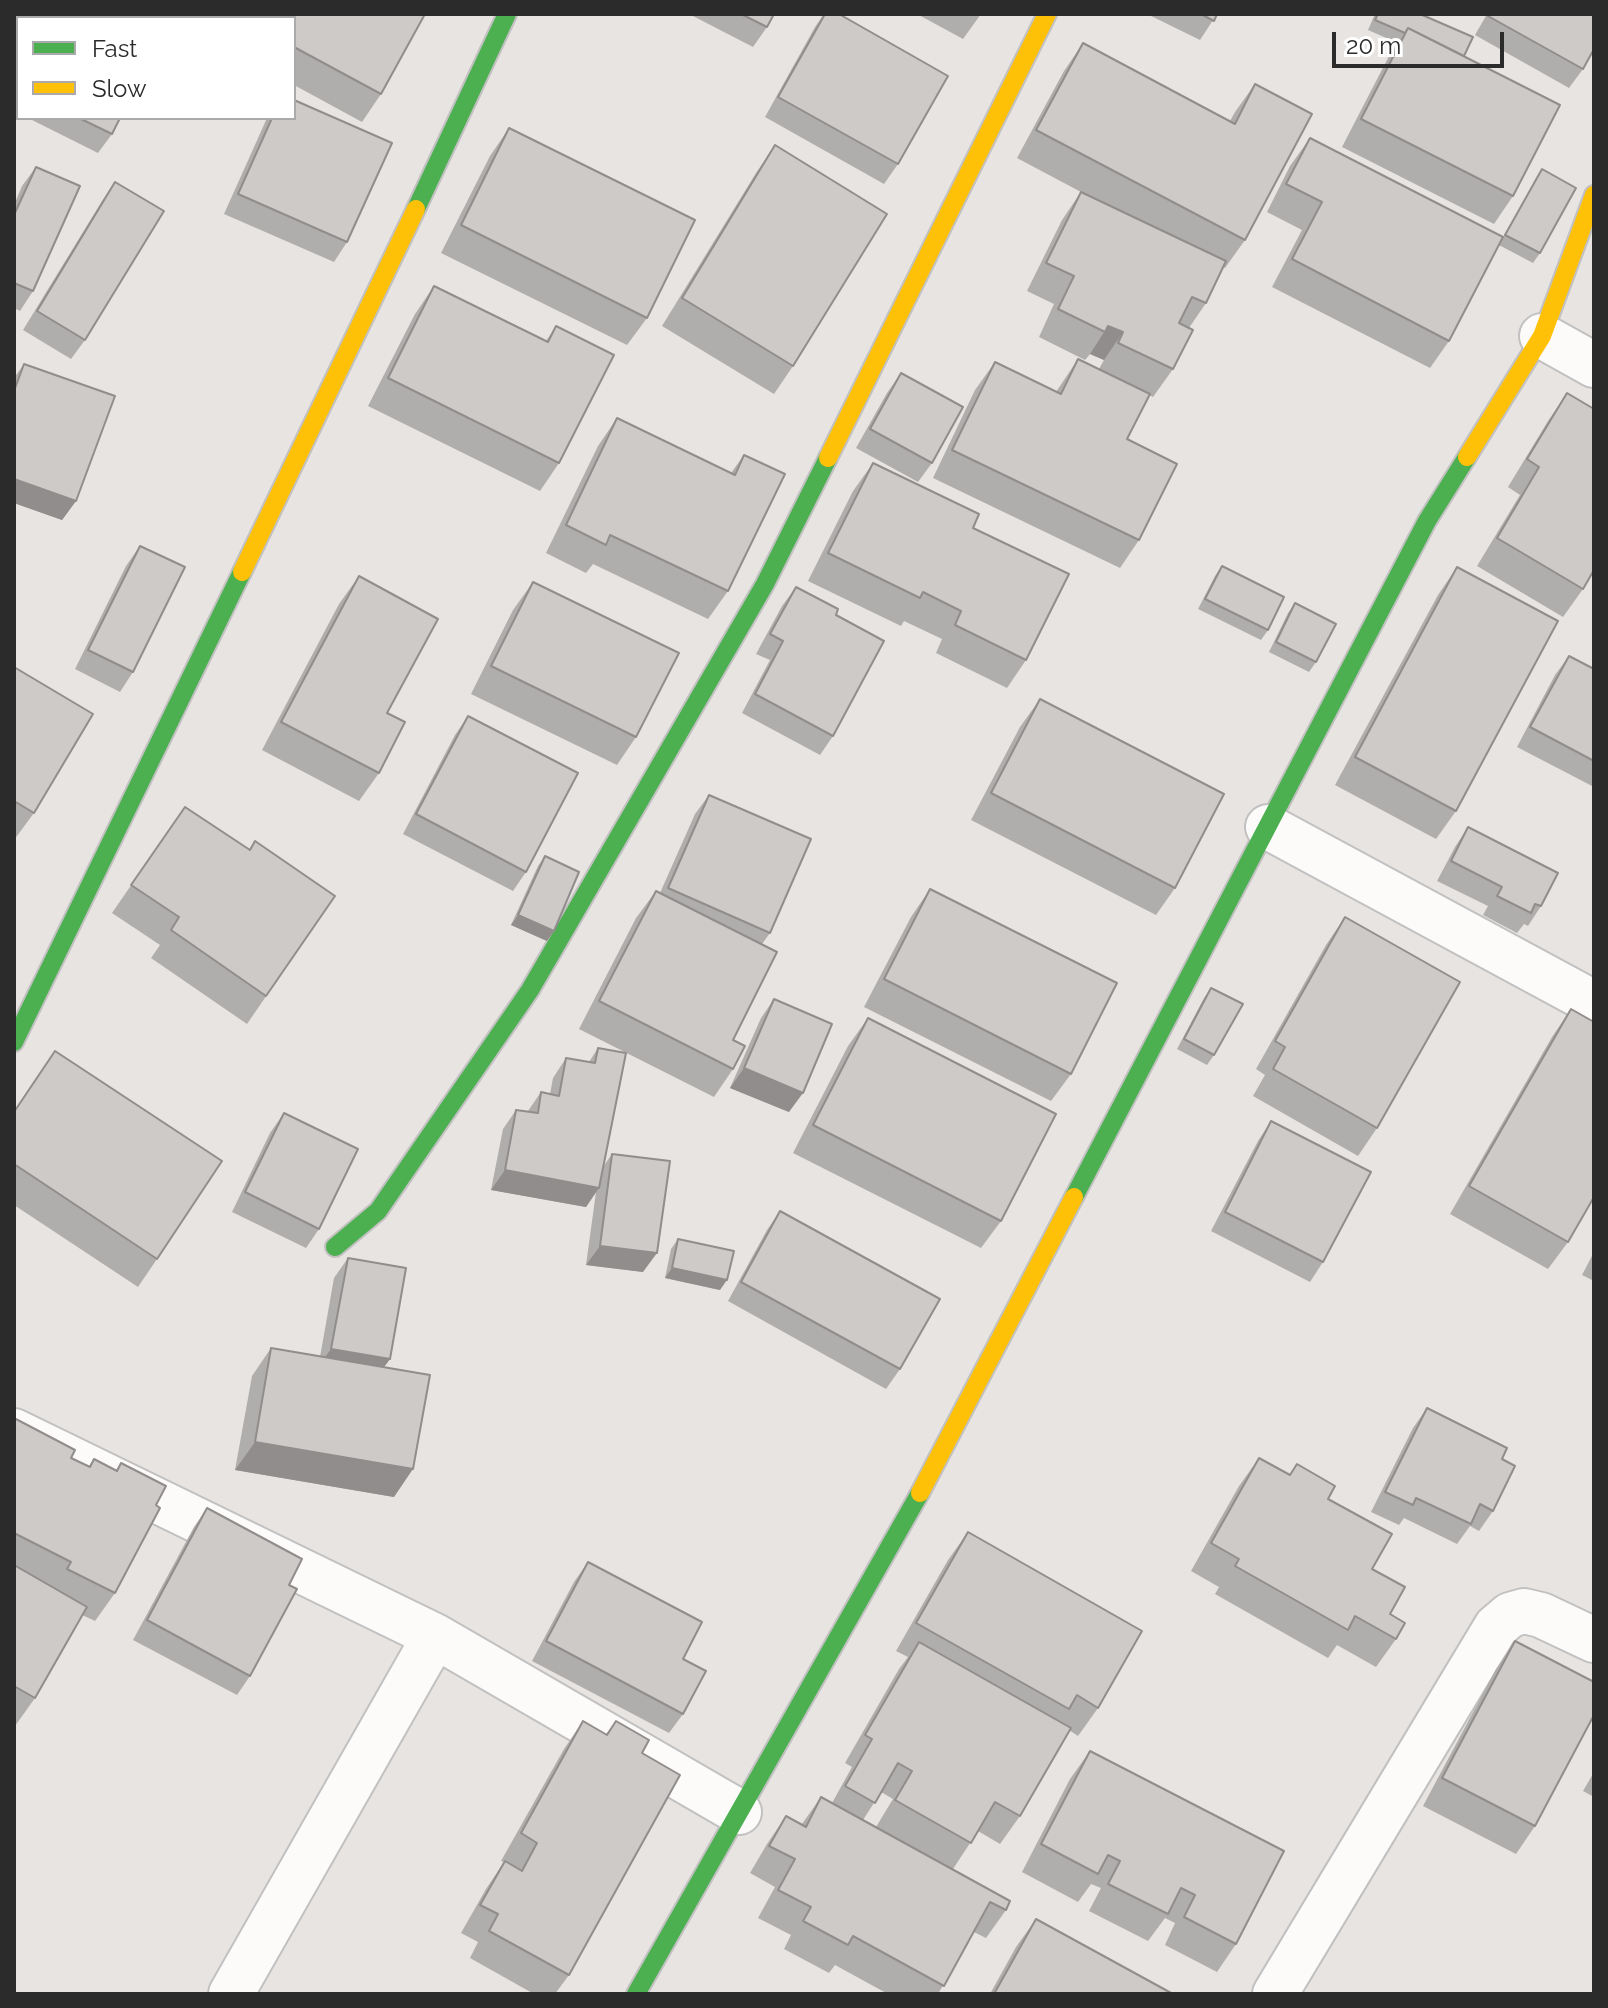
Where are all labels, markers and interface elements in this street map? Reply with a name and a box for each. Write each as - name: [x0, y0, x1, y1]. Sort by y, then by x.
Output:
- legend: [16, 16, 296, 120]
- scale bar: [1336, 16, 1508, 66]
- text: 20 m: [1346, 31, 1401, 60]
- text: Fast: [92, 34, 137, 63]
- text: Slow: [92, 74, 146, 103]

